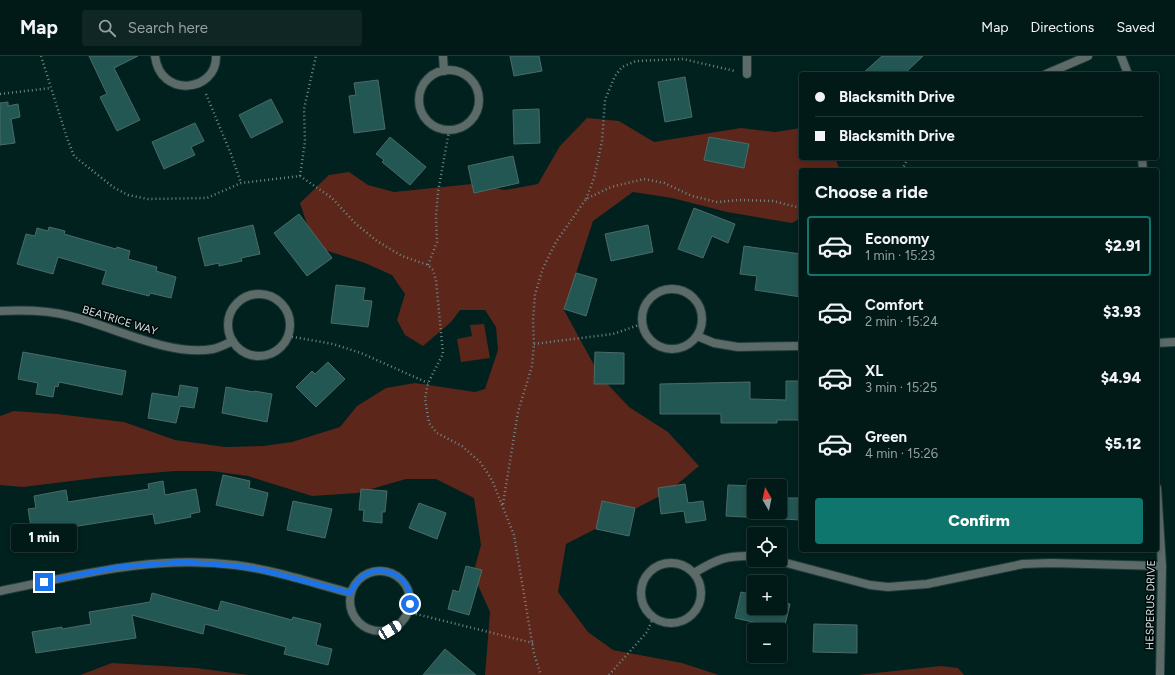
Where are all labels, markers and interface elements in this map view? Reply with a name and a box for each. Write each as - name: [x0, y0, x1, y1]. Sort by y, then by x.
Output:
- search box: [82, 10, 362, 46]
- text: Map: [20, 16, 58, 39]
- icon: search: [96, 17, 118, 39]
- text: Search here: [128, 19, 208, 37]
- text: Map: [981, 19, 1009, 36]
- text: Directions: [1031, 19, 1094, 36]
- text: Saved: [1116, 19, 1155, 36]
- text: Blacksmith Drive: [839, 88, 955, 106]
- text: Blacksmith Drive: [839, 127, 955, 145]
- text: Choose a ride: [815, 181, 928, 203]
- icon: car: [817, 228, 853, 264]
- text: Economy: [865, 230, 930, 248]
- text: $2.91: [1105, 237, 1141, 255]
- text: 1 min · 15:23: [865, 248, 935, 263]
- icon: car: [817, 294, 853, 330]
- text: Comfort: [865, 296, 924, 314]
- street label: BEATRICE WAY: [81, 303, 159, 338]
- text: $3.93: [1103, 303, 1141, 321]
- text: 2 min · 15:24: [865, 314, 938, 329]
- icon: car: [817, 360, 853, 396]
- text: XL: [865, 362, 883, 380]
- text: $4.94: [1101, 369, 1141, 387]
- text: 3 min · 15:25: [865, 380, 937, 395]
- icon: car: [817, 426, 853, 462]
- text: Green: [865, 428, 907, 446]
- text: $5.12: [1105, 435, 1141, 453]
- text: 4 min · 15:26: [865, 446, 938, 461]
- north arrow: [747, 479, 787, 519]
- map controls: [747, 479, 787, 663]
- button: Confirm: [815, 498, 1143, 544]
- callout: 1 min: [11, 524, 77, 552]
- button: locate: [747, 527, 787, 567]
- text: 1 min: [28, 530, 60, 545]
- street label: HESPERUS DRIVE: [1143, 560, 1158, 650]
- route end: [35, 573, 53, 591]
- button: +: [747, 575, 787, 615]
- route start: [401, 595, 419, 613]
- car: [377, 619, 403, 641]
- button: −: [747, 623, 787, 663]

